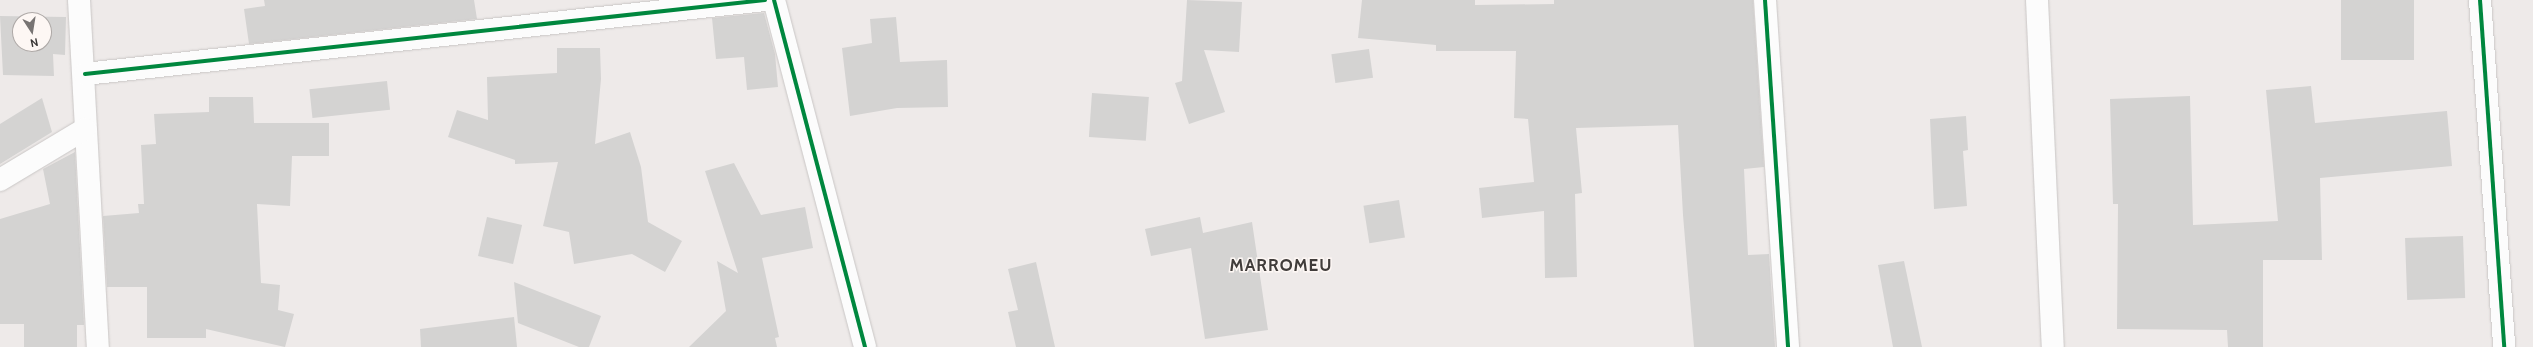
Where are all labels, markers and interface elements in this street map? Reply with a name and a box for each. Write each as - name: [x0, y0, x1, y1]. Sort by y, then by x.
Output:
- north arrow: [12, 12, 52, 52]
- text: N: [29, 35, 40, 50]
- district label: MARROMEU: [1230, 256, 1332, 276]

